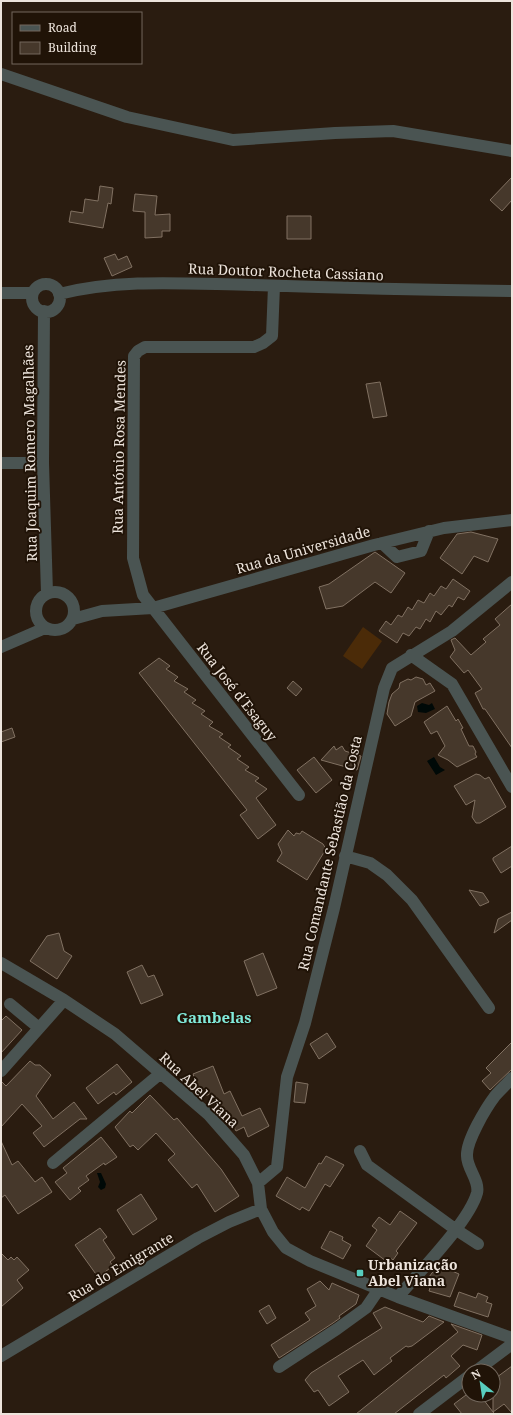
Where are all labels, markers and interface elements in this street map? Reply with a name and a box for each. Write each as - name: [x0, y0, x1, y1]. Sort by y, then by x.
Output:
- legend: [12, 12, 142, 64]
- text: Road: [48, 19, 78, 36]
- text: Building: [48, 39, 97, 56]
- street label: Rua Doutor Rocheta Cassiano: [188, 259, 384, 284]
- street label: Rua Joaquim Romero Magalhães: [18, 344, 41, 562]
- street label: Rua António Rosa Mendes: [107, 360, 130, 534]
- street label: Rua da Universidade: [234, 521, 372, 578]
- street label: Rua José d´Esaguy: [193, 639, 282, 745]
- street label: Rua Comandante Sebastião da Costa: [293, 733, 366, 972]
- district label: Gambelas: [176, 1007, 252, 1027]
- street label: Rua Abel Viana: [155, 1048, 243, 1132]
- street label: Rua do Emigrante: [65, 1228, 177, 1305]
- place label: Urbanização Abel Viana: [368, 1255, 458, 1290]
- marker: Urbanização Abel Viana: [355, 1268, 365, 1278]
- north arrow: [461, 1363, 501, 1403]
- text: N: [468, 1365, 484, 1383]

